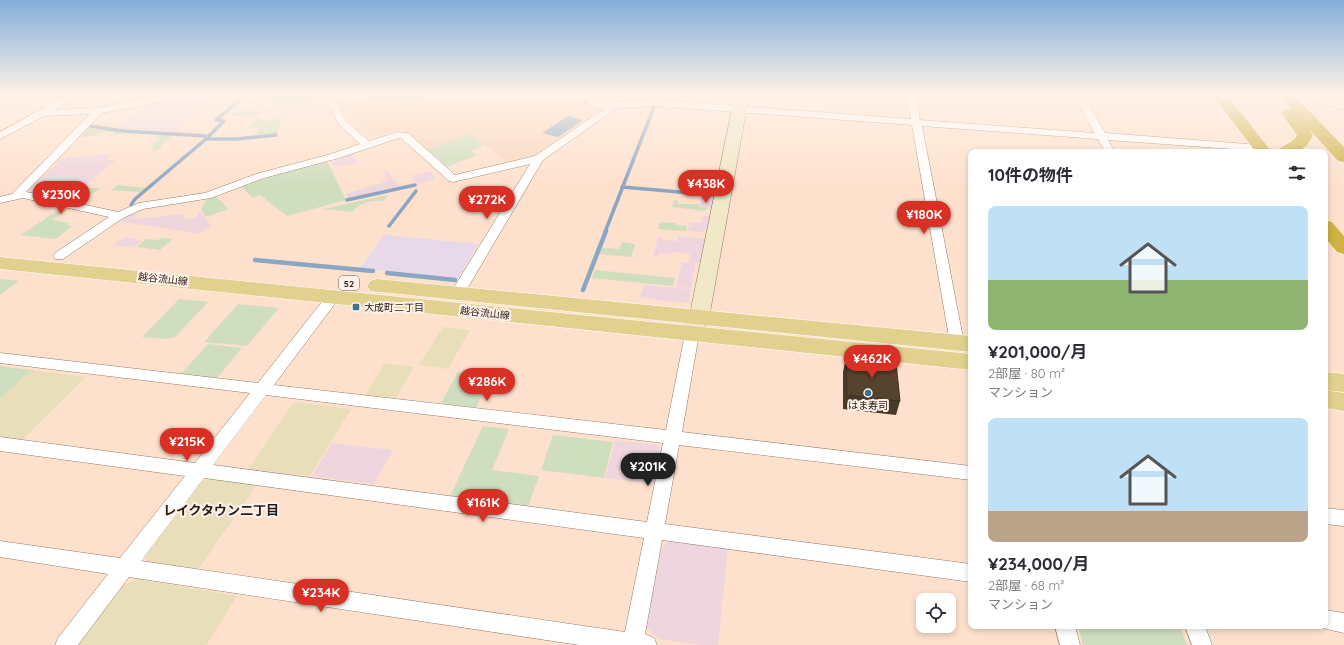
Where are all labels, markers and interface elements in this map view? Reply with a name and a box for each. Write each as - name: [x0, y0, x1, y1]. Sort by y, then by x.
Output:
- icon: filters: [1286, 162, 1308, 184]
- text: 10件の物件: [988, 164, 1073, 185]
- pin: ¥438K: [678, 170, 734, 204]
- text: ¥438K: [687, 175, 725, 191]
- pin: ¥230K: [33, 181, 89, 215]
- text: ¥230K: [42, 186, 80, 202]
- pin: ¥272K: [459, 186, 515, 220]
- text: ¥272K: [468, 191, 506, 207]
- pin: ¥180K: [896, 201, 952, 235]
- text: ¥180K: [906, 206, 942, 222]
- icon: home: [1112, 232, 1184, 304]
- street label: 越谷流山線: [137, 270, 189, 288]
- road number: 52: [339, 276, 359, 290]
- place label: 大成町二丁目: [364, 301, 424, 314]
- marker: 大成町二丁目: [351, 302, 361, 312]
- street label: 越谷流山線: [459, 304, 511, 322]
- text: ¥201,000/月: [988, 341, 1088, 362]
- pin: ¥462K: [844, 345, 900, 379]
- text: ¥462K: [853, 350, 891, 366]
- text: 2部屋 · 80 m²: [988, 365, 1065, 381]
- pin: ¥286K: [459, 368, 515, 402]
- text: ¥286K: [468, 373, 506, 389]
- text: マンション: [988, 384, 1053, 400]
- marker: はま寿司: [863, 388, 873, 398]
- place label: はま寿司: [848, 399, 888, 412]
- pin: ¥215K: [159, 428, 215, 462]
- text: ¥215K: [169, 433, 205, 449]
- icon: home: [1112, 444, 1184, 516]
- pin: ¥201K: [620, 453, 676, 487]
- text: ¥201K: [630, 458, 666, 474]
- pin: ¥161K: [455, 489, 511, 523]
- text: ¥161K: [466, 494, 500, 510]
- district label: レイクタウン二丁目: [163, 502, 279, 518]
- text: ¥234,000/月: [988, 553, 1090, 574]
- text: 2部屋 · 68 m²: [988, 577, 1064, 593]
- pin: ¥234K: [293, 579, 349, 613]
- text: ¥234K: [302, 584, 340, 600]
- map controls: [916, 593, 956, 633]
- button: locate: [916, 593, 956, 633]
- text: マンション: [988, 596, 1053, 612]

